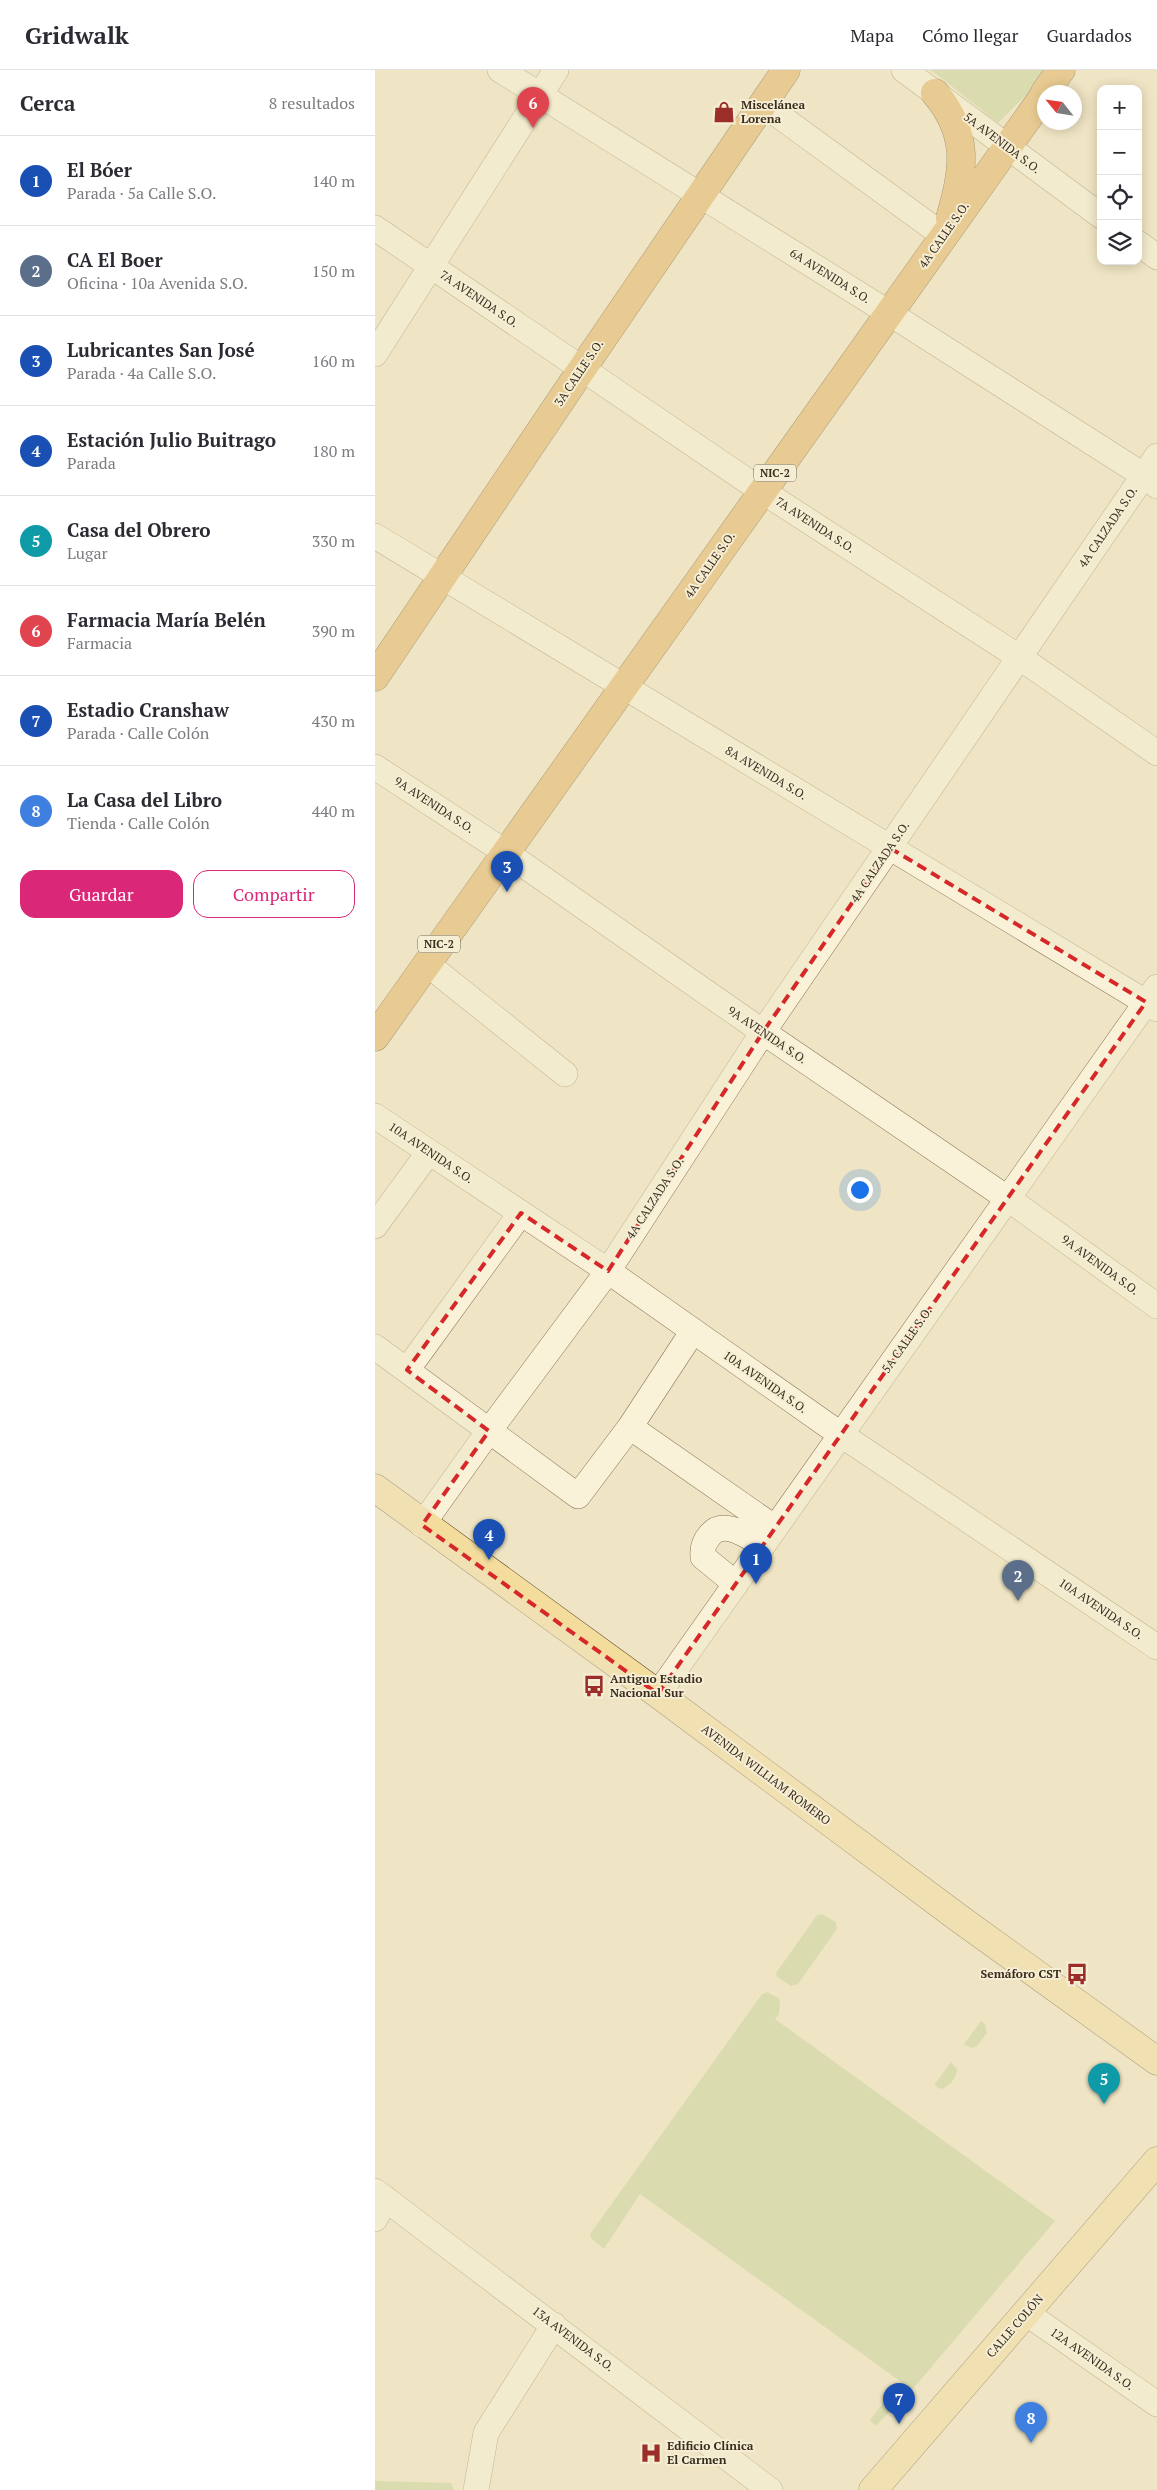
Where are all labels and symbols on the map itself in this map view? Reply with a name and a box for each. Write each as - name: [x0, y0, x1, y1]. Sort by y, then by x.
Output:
- north arrow: [1037, 85, 1082, 130]
- pin: 6: [517, 87, 549, 128]
- place label: Miscelánea Lorena: [741, 97, 805, 126]
- shop icon: Miscelánea Lorena: [711, 99, 737, 125]
- street label: 5A AVENIDA S.O.: [961, 109, 1044, 176]
- street label: 4A CALLE S.O.: [915, 199, 972, 271]
- street label: 6A AVENIDA S.O.: [787, 245, 873, 306]
- street label: 7A AVENIDA S.O.: [437, 267, 521, 330]
- street label: 3A CALLE S.O.: [551, 336, 606, 409]
- road number: NIC-2: [754, 464, 796, 482]
- street label: 4A CALZADA S.O.: [1075, 483, 1140, 570]
- street label: 7A AVENIDA S.O.: [773, 493, 858, 556]
- street label: 4A CALLE S.O.: [681, 529, 738, 601]
- street label: 8A AVENIDA S.O.: [723, 742, 810, 803]
- street label: 9A AVENIDA S.O.: [391, 773, 477, 836]
- street label: 4A CALZADA S.O.: [847, 818, 912, 905]
- pin: 3: [491, 851, 523, 892]
- road number: NIC-2: [418, 936, 460, 952]
- street label: 9A AVENIDA S.O.: [725, 1003, 810, 1067]
- street label: 10A AVENIDA S.O.: [386, 1119, 476, 1186]
- street label: 4A CALZADA S.O.: [622, 1154, 687, 1242]
- your location: [847, 1177, 873, 1203]
- street label: 9A AVENIDA S.O.: [1059, 1231, 1142, 1298]
- street label: 5A CALLE S.O.: [878, 1304, 935, 1376]
- street label: 10A AVENIDA S.O.: [721, 1347, 810, 1416]
- pin: 4: [473, 1519, 505, 1560]
- pin: 1: [740, 1543, 772, 1584]
- pin: 2: [1002, 1560, 1034, 1601]
- street label: 10A AVENIDA S.O.: [1056, 1575, 1146, 1642]
- place label: Antiguo Estadio Nacional Sur: [610, 1671, 702, 1700]
- bus stop icon: Antiguo Estadio Nacional Sur: [581, 1673, 607, 1699]
- street label: AVENIDA WILLIAM ROMERO: [699, 1721, 834, 1828]
- bus stop icon: Semáforo CST: [1064, 1961, 1090, 1987]
- place label: Semáforo CST: [981, 1966, 1061, 1981]
- pin: 5: [1088, 2063, 1120, 2104]
- street label: CALLE COLÓN: [983, 2291, 1046, 2360]
- street label: 13A AVENIDA S.O.: [529, 2303, 617, 2374]
- street label: 12A AVENIDA S.O.: [1048, 2324, 1137, 2393]
- pin: 7: [883, 2383, 915, 2424]
- pin: 8: [1015, 2402, 1047, 2443]
- place label: Edificio Clínica El Carmen: [667, 2438, 754, 2467]
- hospital icon: Edificio Clínica El Carmen: [638, 2440, 664, 2466]

